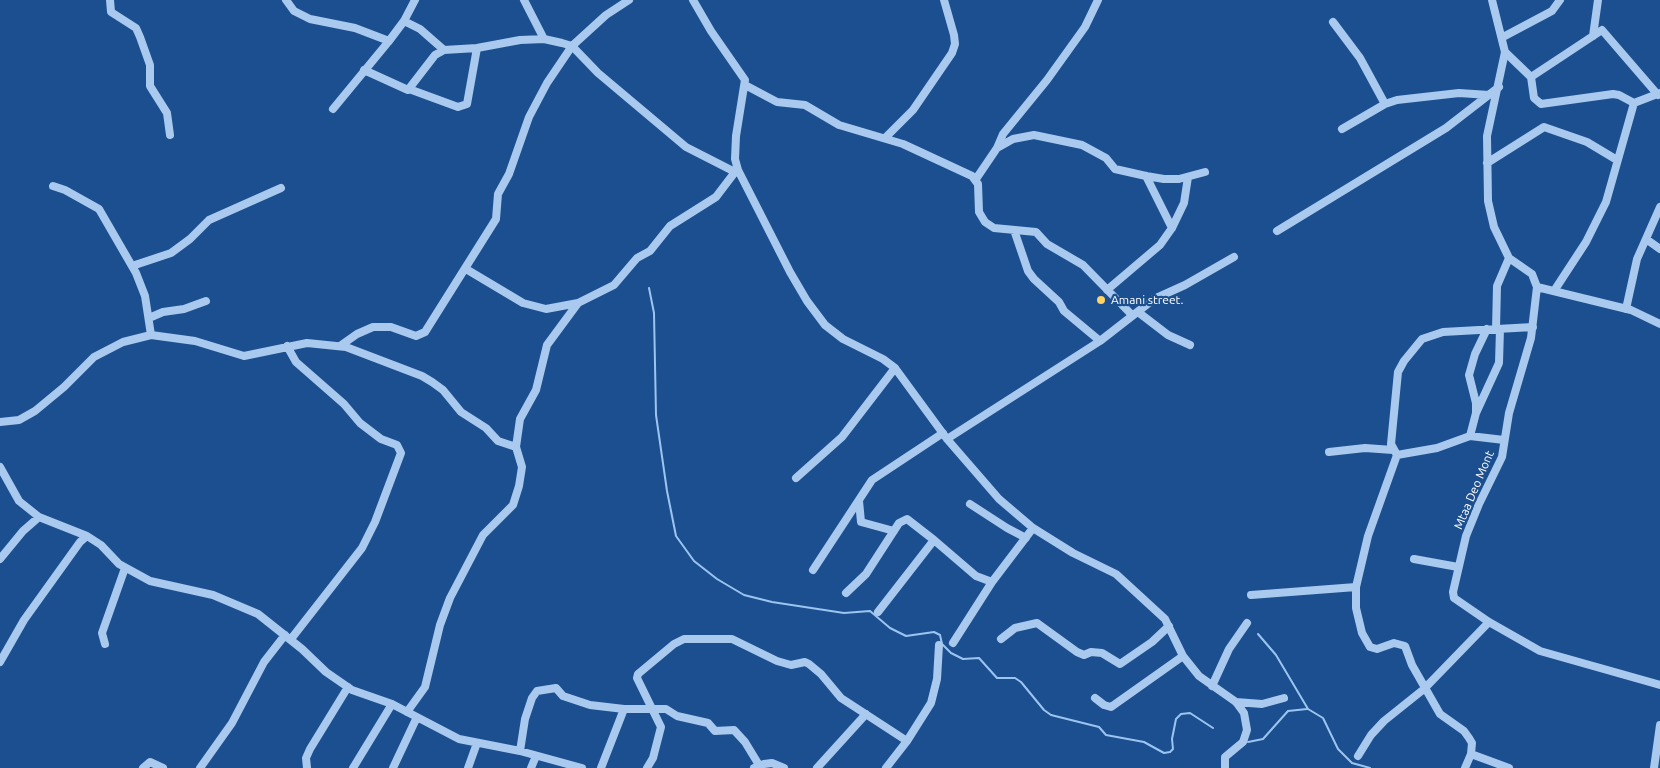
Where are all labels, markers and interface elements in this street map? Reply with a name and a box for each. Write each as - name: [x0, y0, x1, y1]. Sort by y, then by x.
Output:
- place label: Amani street.: [1111, 293, 1183, 307]
- marker: Amani street.: [1095, 294, 1107, 306]
- street label: Mtaa Deo Mont: [1451, 448, 1497, 532]

